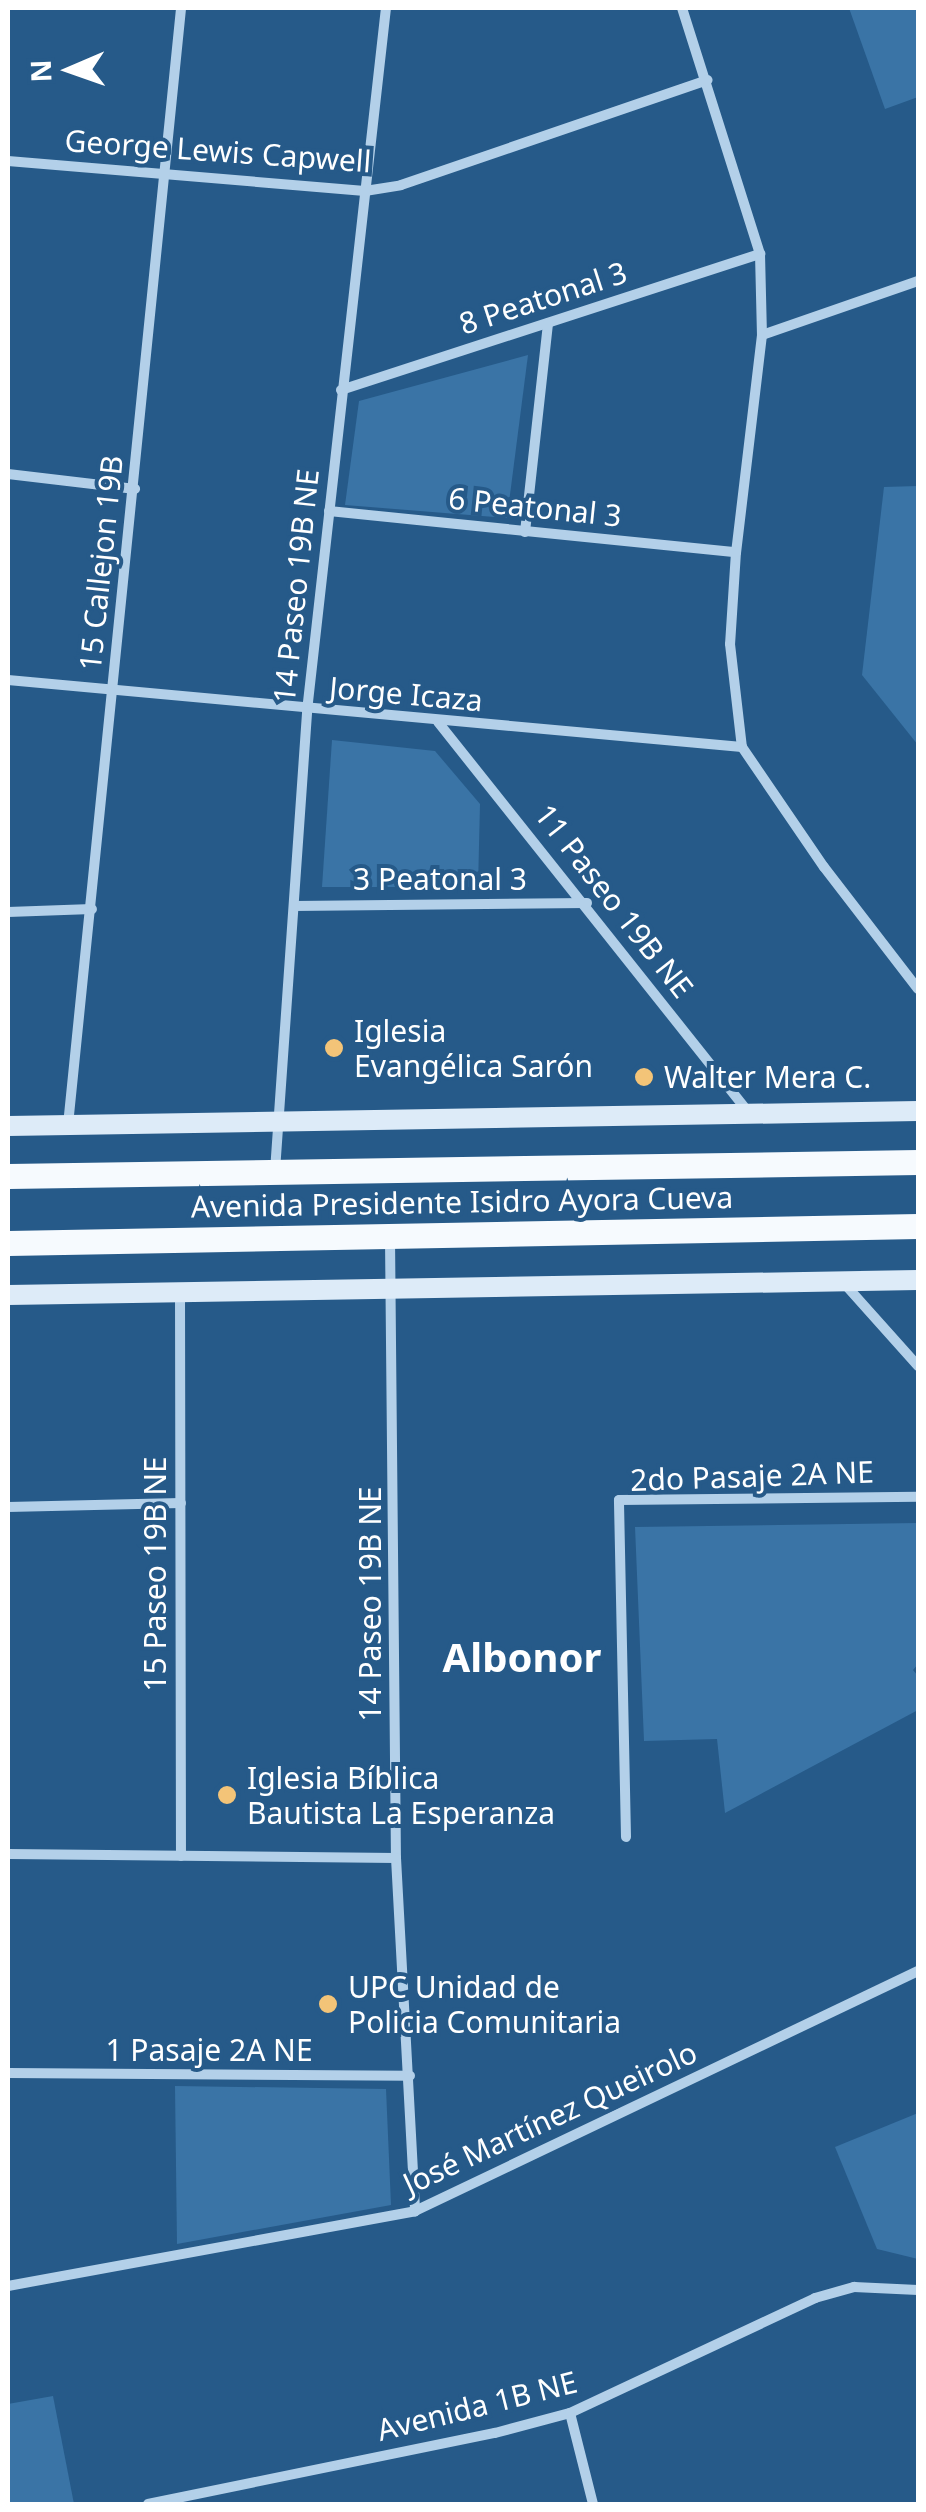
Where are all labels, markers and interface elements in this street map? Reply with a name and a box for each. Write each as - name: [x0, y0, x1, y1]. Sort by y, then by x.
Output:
- north arrow: [20, 20, 120, 120]
- text: N: [21, 59, 59, 83]
- street label: George Lewis Capwell: [63, 122, 373, 180]
- street label: 8 Peatonal 3: [455, 254, 631, 342]
- street label: 15 Callejon 19B: [72, 454, 130, 672]
- street label: 14 Paseo 19B NE: [266, 467, 326, 705]
- street label: 6 Peatonal 3: [447, 480, 623, 534]
- street label: Jorge Icaza: [328, 669, 484, 719]
- street label: 11 Paseo 19B NE: [527, 797, 701, 1005]
- street label: 3 Peatonal 3: [353, 861, 527, 897]
- place label: Iglesia Evangélica Sarón: [354, 1013, 593, 1084]
- marker: Iglesia Evangélica Sarón: [323, 1037, 345, 1059]
- place label: Walter Mera C.: [664, 1059, 871, 1095]
- marker: Walter Mera C.: [633, 1066, 655, 1088]
- street label: Avenida Presidente Isidro Ayora Cueva: [190, 1179, 734, 1225]
- street label: 2do Pasaje 2A NE: [630, 1454, 874, 1498]
- street label: 15 Paseo 19B NE: [137, 1456, 173, 1692]
- street label: 14 Paseo 19B NE: [352, 1486, 388, 1722]
- district label: Albonor: [443, 1633, 601, 1681]
- place label: Iglesia Bíblica Bautista La Esperanza: [247, 1760, 555, 1830]
- marker: Iglesia Bíblica Bautista La Esperanza: [216, 1784, 238, 1806]
- place label: UPC Unidad de Policia Comunitaria: [348, 1969, 621, 2040]
- marker: UPC Unidad de Policia Comunitaria: [317, 1993, 339, 2015]
- street label: 1 Pasaje 2A NE: [105, 2032, 313, 2068]
- street label: José Martínez Queirolo: [397, 2034, 703, 2202]
- street label: Avenida 1B NE: [373, 2364, 581, 2448]

